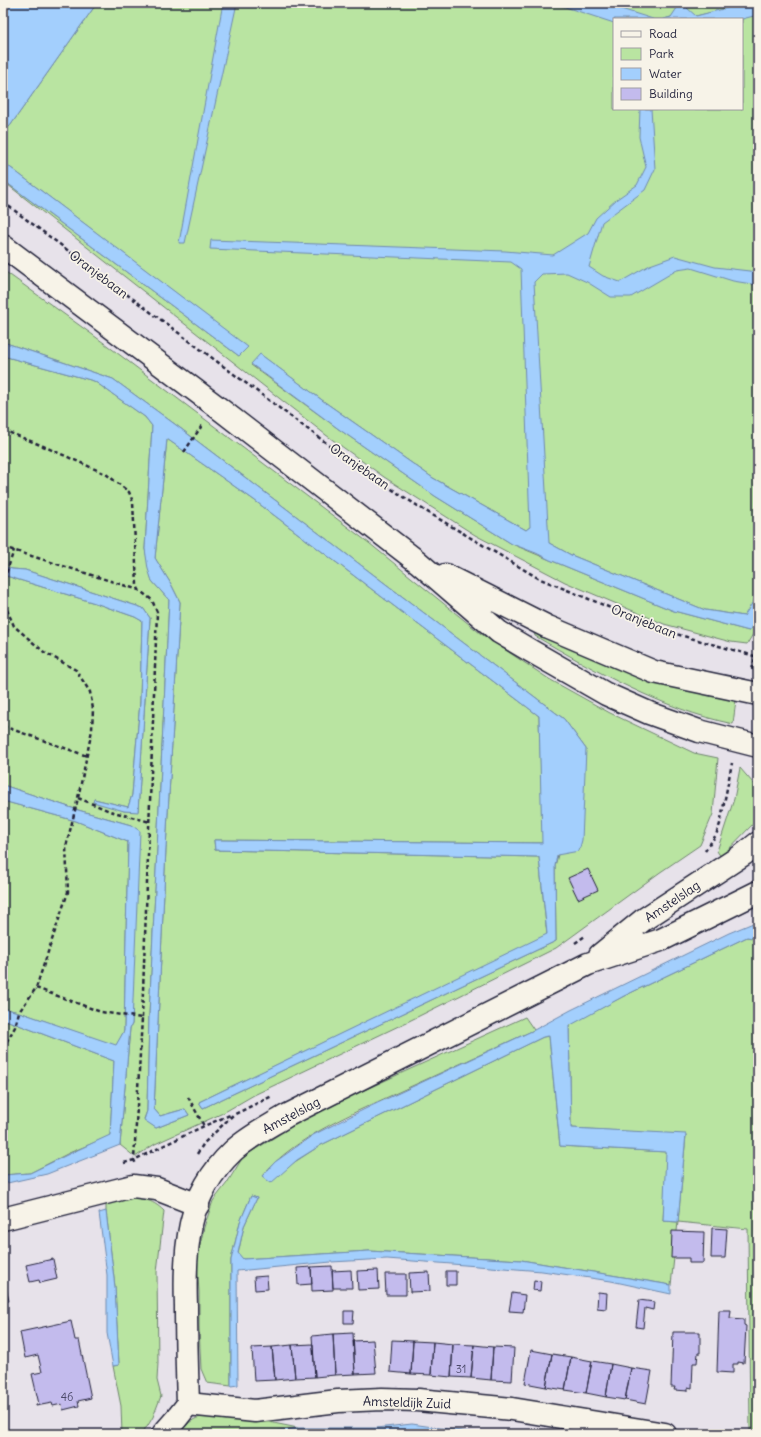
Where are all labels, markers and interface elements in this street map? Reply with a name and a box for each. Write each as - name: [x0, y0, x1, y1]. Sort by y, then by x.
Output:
- legend: [613, 18, 743, 110]
- text: Road: [649, 26, 677, 41]
- text: Park: [649, 46, 674, 61]
- text: Water: [649, 66, 682, 81]
- text: Building: [649, 86, 693, 101]
- street label: Oranjebaan: [66, 247, 132, 302]
- street label: Oranjebaan: [326, 439, 393, 494]
- street label: Oranjebaan: [608, 601, 680, 643]
- street label: Amstelslag: [641, 877, 703, 926]
- street label: Amstelslag: [259, 1093, 323, 1138]
- house number: 31: [456, 1362, 466, 1376]
- house number: 46: [61, 1390, 73, 1404]
- street label: Amsteldijk Zuid: [363, 1392, 452, 1413]

